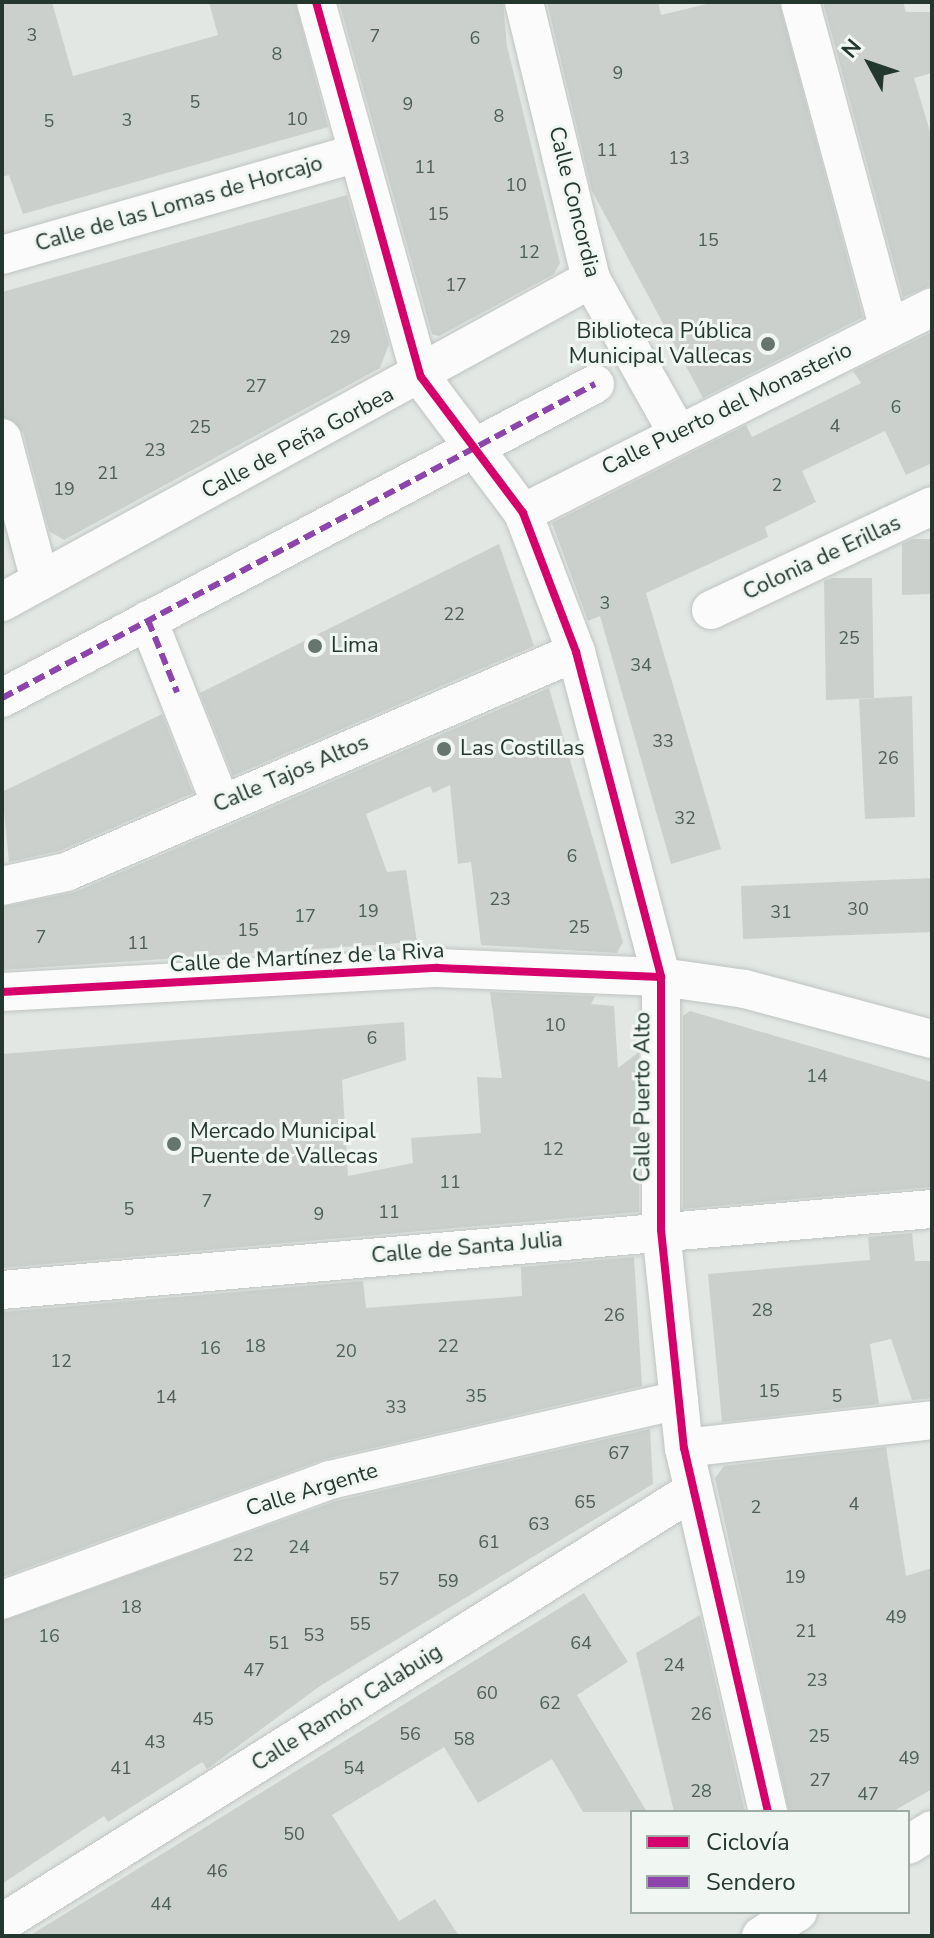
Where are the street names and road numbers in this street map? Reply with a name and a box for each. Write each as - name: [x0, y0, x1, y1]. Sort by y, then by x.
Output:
- street label: Calle Concordia: [542, 124, 606, 280]
- street label: Calle de las Lomas de Horcajo: [32, 150, 326, 258]
- street label: Calle Puerto del Monasterio: [598, 337, 856, 481]
- street label: Calle de Peña Gorbea: [197, 381, 399, 505]
- street label: Colonia de Erillas: [739, 510, 905, 606]
- street label: Calle Tajos Altos: [209, 729, 373, 819]
- street label: Calle de Martínez de la Riva: [169, 938, 445, 978]
- street label: Calle Puerto Alto: [630, 1012, 656, 1182]
- street label: Calle de Santa Julia: [370, 1226, 564, 1270]
- street label: Calle Argente: [243, 1457, 381, 1523]
- street label: Calle Ramón Calabuig: [247, 1639, 447, 1777]

